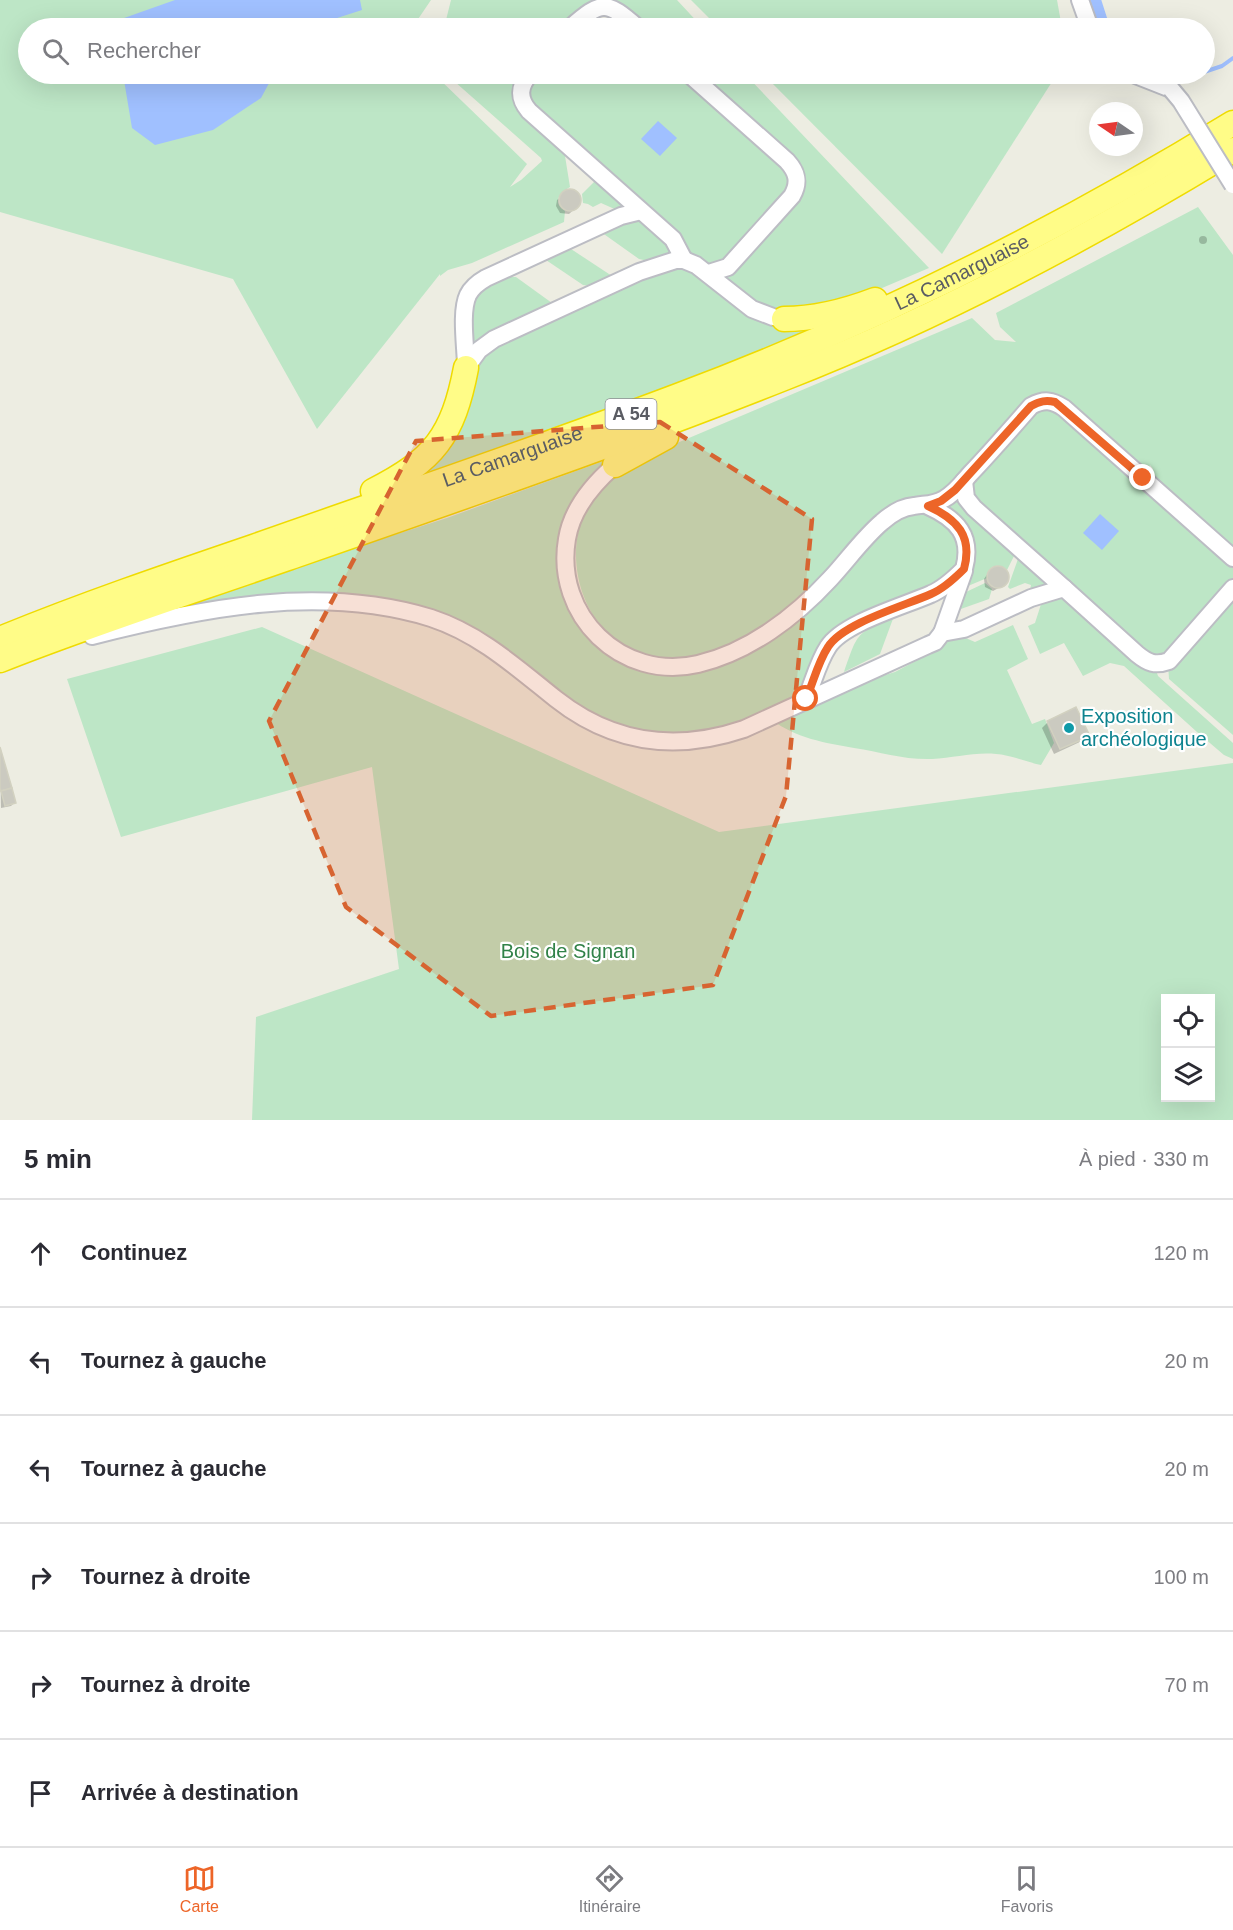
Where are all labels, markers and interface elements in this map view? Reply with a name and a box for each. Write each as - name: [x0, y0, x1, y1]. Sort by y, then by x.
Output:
- search box: [18, 18, 1215, 84]
- icon: search: [39, 35, 72, 68]
- text: Rechercher: [87, 38, 201, 63]
- north arrow: [1089, 102, 1143, 156]
- street label: La Camarguaise: [891, 230, 1033, 314]
- road number: A 54: [606, 399, 656, 429]
- street label: La Camarguaise: [440, 421, 585, 491]
- route end: [1129, 464, 1155, 490]
- route start: [792, 685, 818, 711]
- place label: Exposition archéologique: [1081, 705, 1207, 750]
- marker: Exposition archéologique: [1062, 721, 1076, 735]
- park label: Bois de Signan: [501, 940, 635, 962]
- map controls: [1161, 994, 1215, 1102]
- button: locate: [1161, 994, 1215, 1048]
- button: layers: [1161, 1048, 1215, 1102]
- text: 5 min: [24, 1144, 92, 1174]
- text: À pied · 330 m: [1079, 1148, 1209, 1170]
- icon: ahead: [24, 1237, 57, 1270]
- text: Continuez: [81, 1240, 187, 1265]
- text: 120 m: [1153, 1242, 1209, 1264]
- icon: left: [24, 1345, 57, 1378]
- text: Tournez à gauche: [81, 1348, 266, 1373]
- text: 20 m: [1165, 1350, 1209, 1372]
- icon: left: [24, 1453, 57, 1486]
- text: Tournez à gauche: [81, 1456, 266, 1481]
- text: 20 m: [1165, 1458, 1209, 1480]
- icon: right: [24, 1561, 57, 1594]
- text: Tournez à droite: [81, 1564, 251, 1589]
- text: 100 m: [1153, 1566, 1209, 1588]
- icon: right: [24, 1669, 57, 1702]
- text: Tournez à droite: [81, 1672, 251, 1697]
- text: 70 m: [1165, 1674, 1209, 1696]
- icon: arrive: [24, 1777, 57, 1810]
- text: Arrivée à destination: [81, 1780, 299, 1805]
- tab: Carte: [180, 1862, 219, 1916]
- tab: Itinéraire: [579, 1862, 641, 1916]
- tab: Favoris: [1001, 1862, 1053, 1916]

